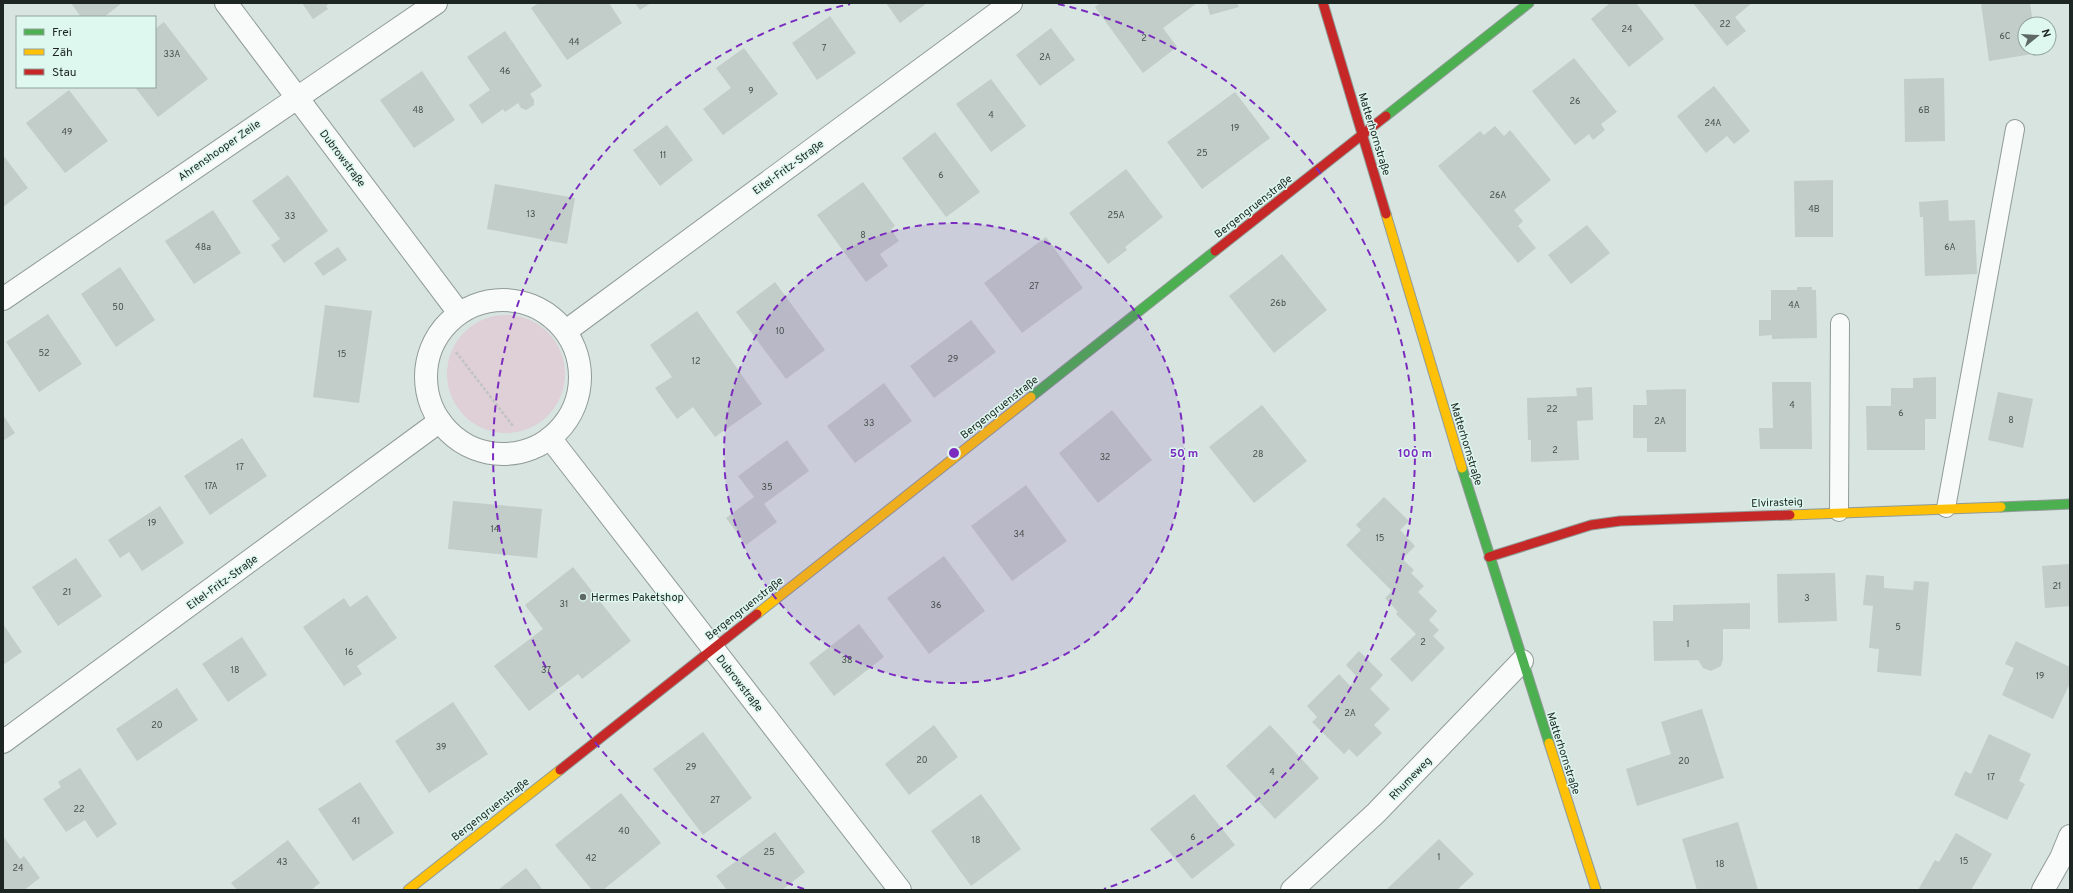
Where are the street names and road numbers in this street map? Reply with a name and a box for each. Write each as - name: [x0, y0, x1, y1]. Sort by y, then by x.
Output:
- street label: Matterhornstraße: [1355, 91, 1393, 177]
- street label: Ahrenshooper Zeile: [176, 117, 264, 185]
- street label: Dubrowstraße: [316, 127, 368, 190]
- street label: Eitel-Fritz-Straße: [750, 137, 827, 198]
- street label: Bergengruenstraße: [1212, 172, 1296, 242]
- street label: Bergengruenstraße: [958, 373, 1042, 443]
- street label: Matterhornstraße: [1447, 401, 1485, 487]
- street label: Elvirasteig: [1751, 495, 1803, 511]
- street label: Eitel-Fritz-Straße: [184, 552, 261, 613]
- street label: Bergengruenstraße: [703, 574, 787, 644]
- street label: Dubrowstraße: [713, 652, 766, 715]
- street label: Matterhornstraße: [1543, 710, 1583, 796]
- street label: Rhumeweg: [1387, 754, 1435, 803]
- street label: Bergengruenstraße: [449, 775, 533, 845]

